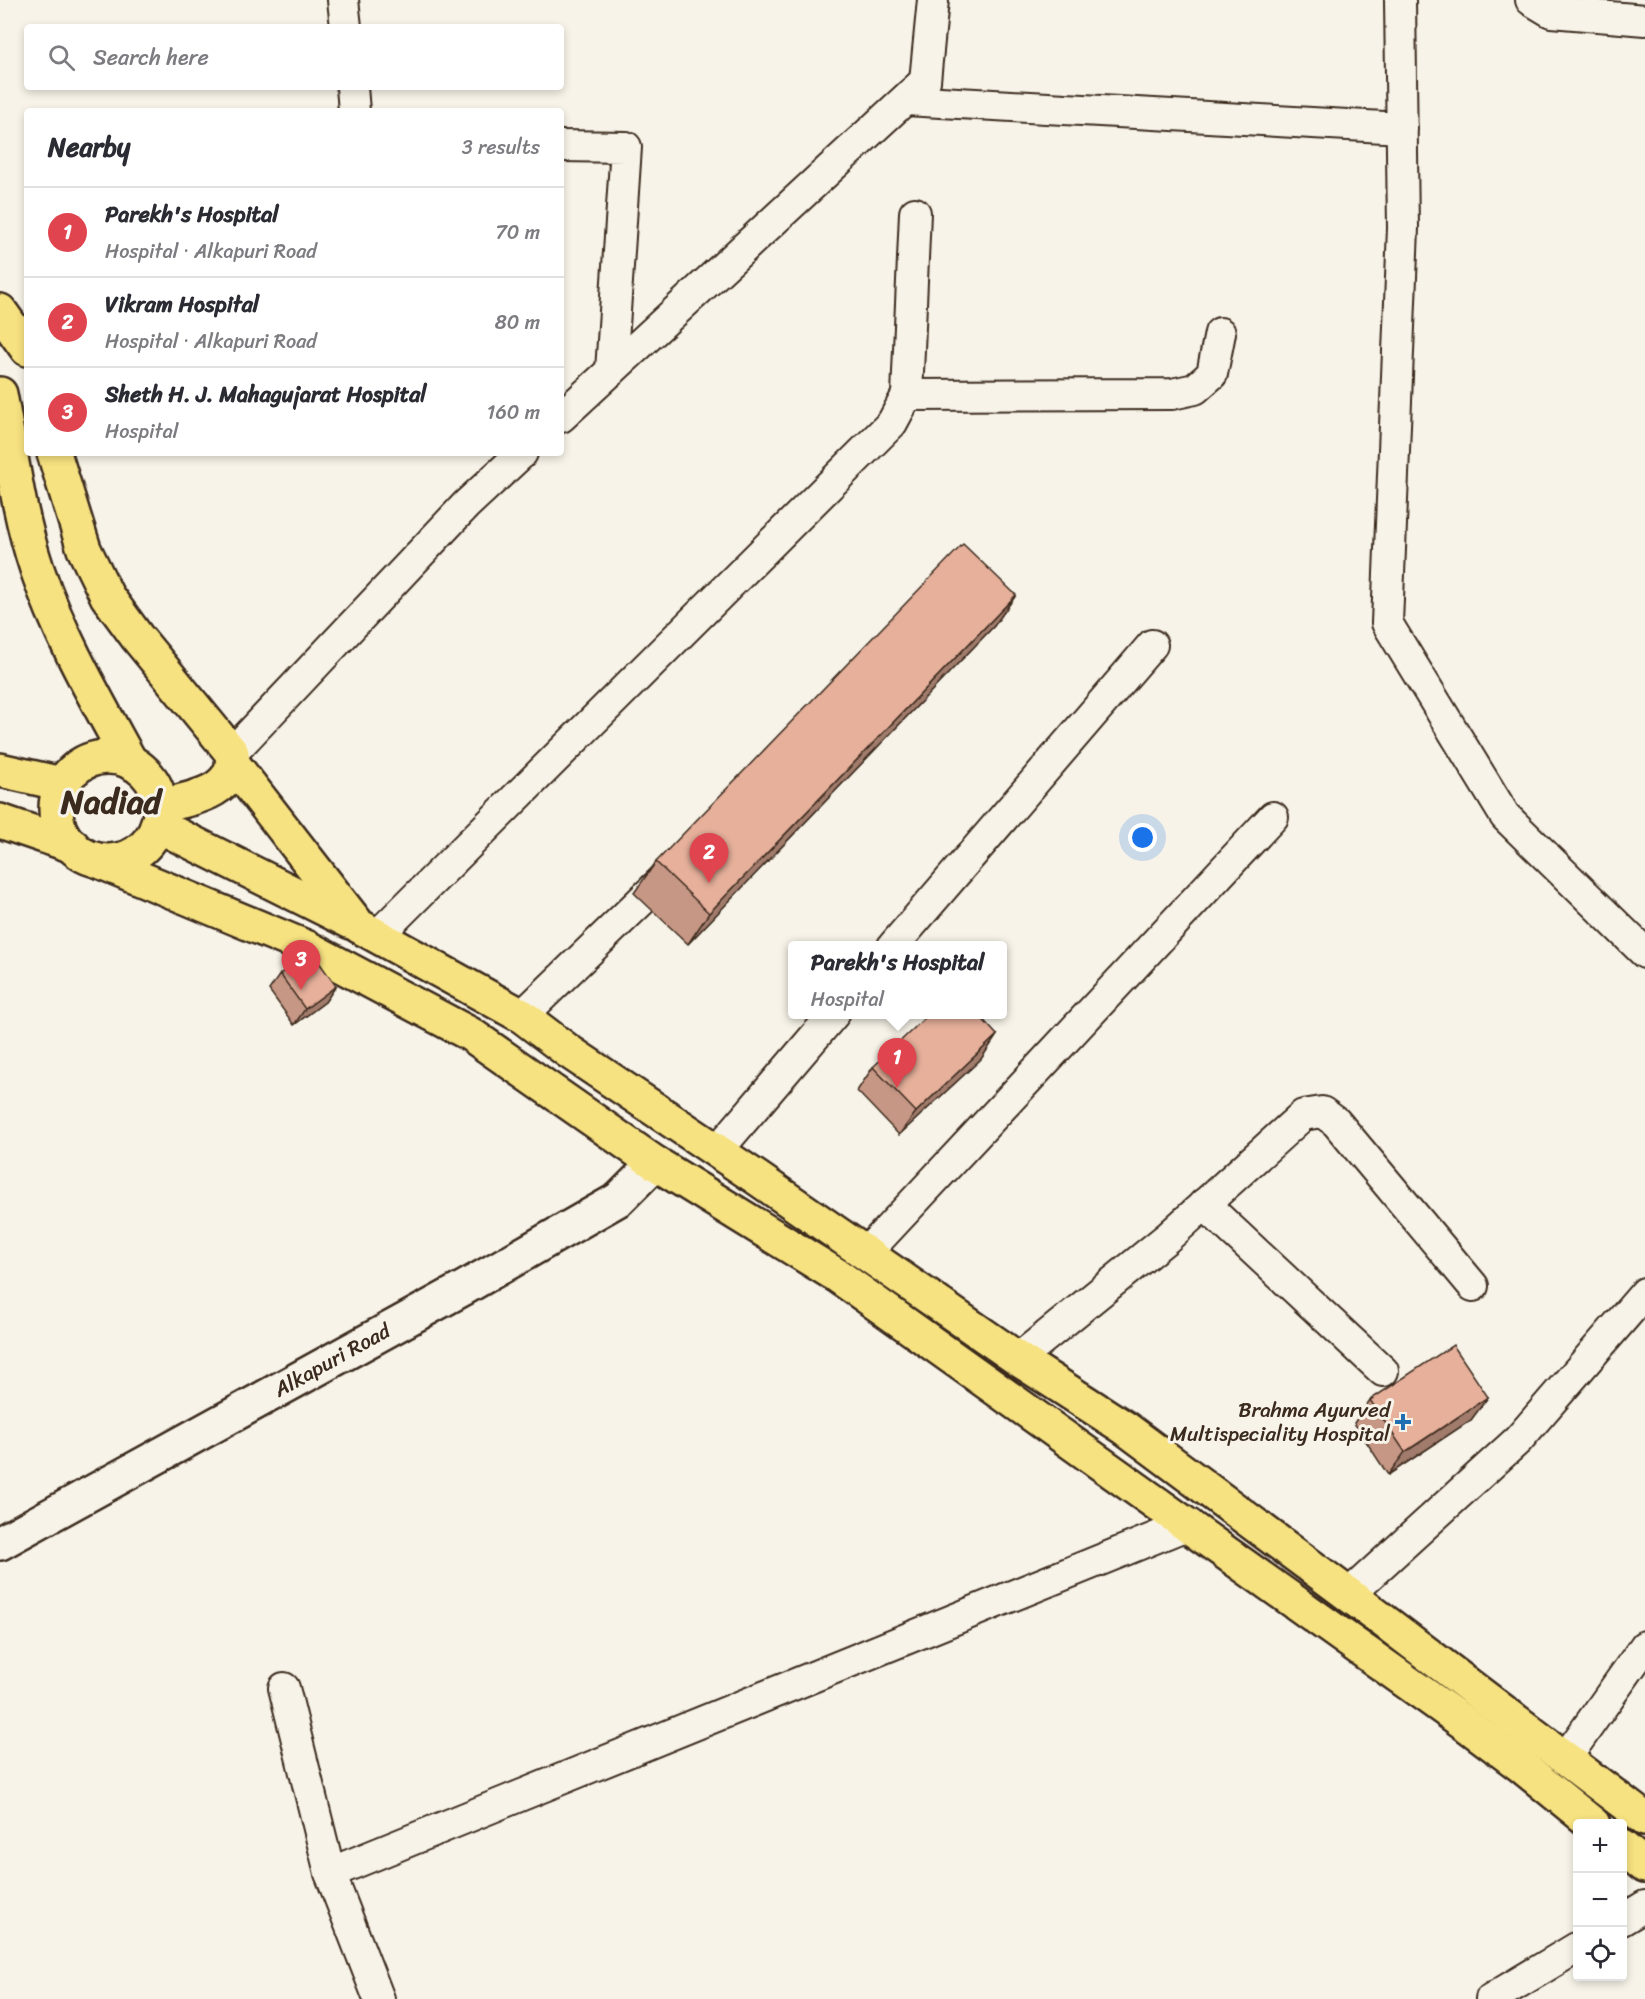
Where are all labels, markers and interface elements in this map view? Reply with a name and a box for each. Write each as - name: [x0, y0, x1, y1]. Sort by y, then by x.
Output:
- search box: [24, 24, 564, 90]
- text: Search here: [93, 38, 209, 77]
- icon: search: [45, 41, 78, 74]
- text: Nearby: [48, 124, 130, 170]
- text: 3 results: [462, 130, 540, 165]
- text: Parekh's Hospital: [105, 195, 279, 234]
- text: 1: [63, 215, 72, 250]
- text: 70 m: [495, 215, 540, 250]
- text: Hospital · Alkapuri Road: [105, 234, 317, 269]
- text: Vikram Hospital: [105, 285, 259, 324]
- text: 2: [62, 305, 73, 340]
- text: 80 m: [495, 305, 540, 340]
- text: Hospital · Alkapuri Road: [105, 324, 317, 359]
- text: Sheth H. J. Mahagujarat Hospital: [105, 375, 427, 414]
- text: 3: [62, 395, 73, 430]
- text: 160 m: [487, 395, 540, 430]
- text: Hospital: [105, 414, 178, 449]
- district label: Nadiad: [60, 773, 164, 831]
- your location: [1128, 823, 1157, 852]
- pin: 2: [690, 834, 728, 883]
- pin: 3: [282, 940, 320, 990]
- popup: [788, 941, 1007, 1019]
- text: Parekh's Hospital: [811, 943, 984, 982]
- text: Hospital: [811, 982, 884, 1017]
- pin: 1: [878, 1038, 916, 1088]
- street label: Alkapuri Road: [266, 1311, 399, 1408]
- place label: Brahma Ayurved Multispeciality Hospital: [1170, 1391, 1392, 1453]
- marker: Brahma Ayurved Multispeciality Hospital: [1394, 1413, 1412, 1431]
- map controls: [1573, 1819, 1627, 1981]
- button: +: [1573, 1819, 1627, 1873]
- button: −: [1573, 1873, 1627, 1927]
- button: locate: [1573, 1927, 1627, 1981]

